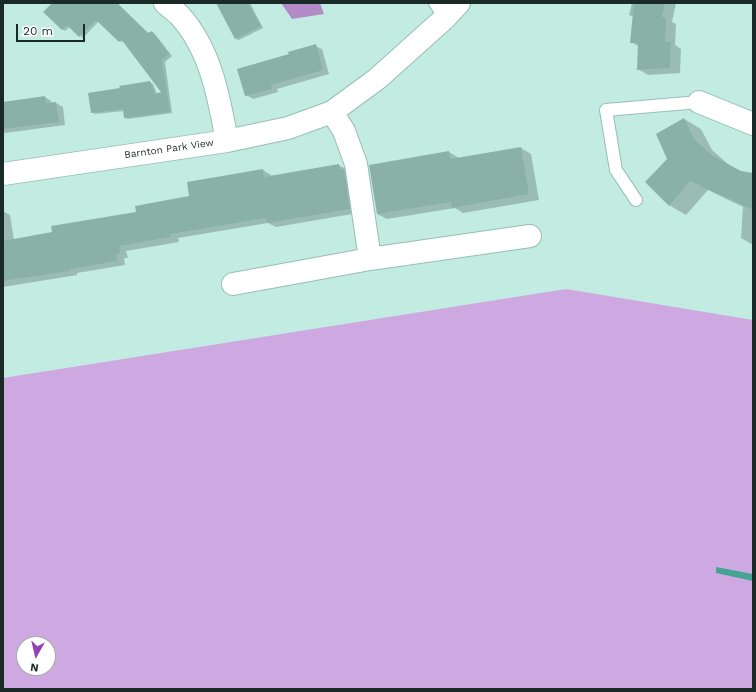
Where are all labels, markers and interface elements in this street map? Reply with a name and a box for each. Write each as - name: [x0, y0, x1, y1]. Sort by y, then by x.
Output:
- scale bar: [18, 16, 87, 42]
- text: 20 m: [23, 24, 53, 38]
- street label: Barnton Park View: [123, 137, 215, 161]
- north arrow: [16, 636, 56, 676]
- text: N: [29, 660, 39, 674]

